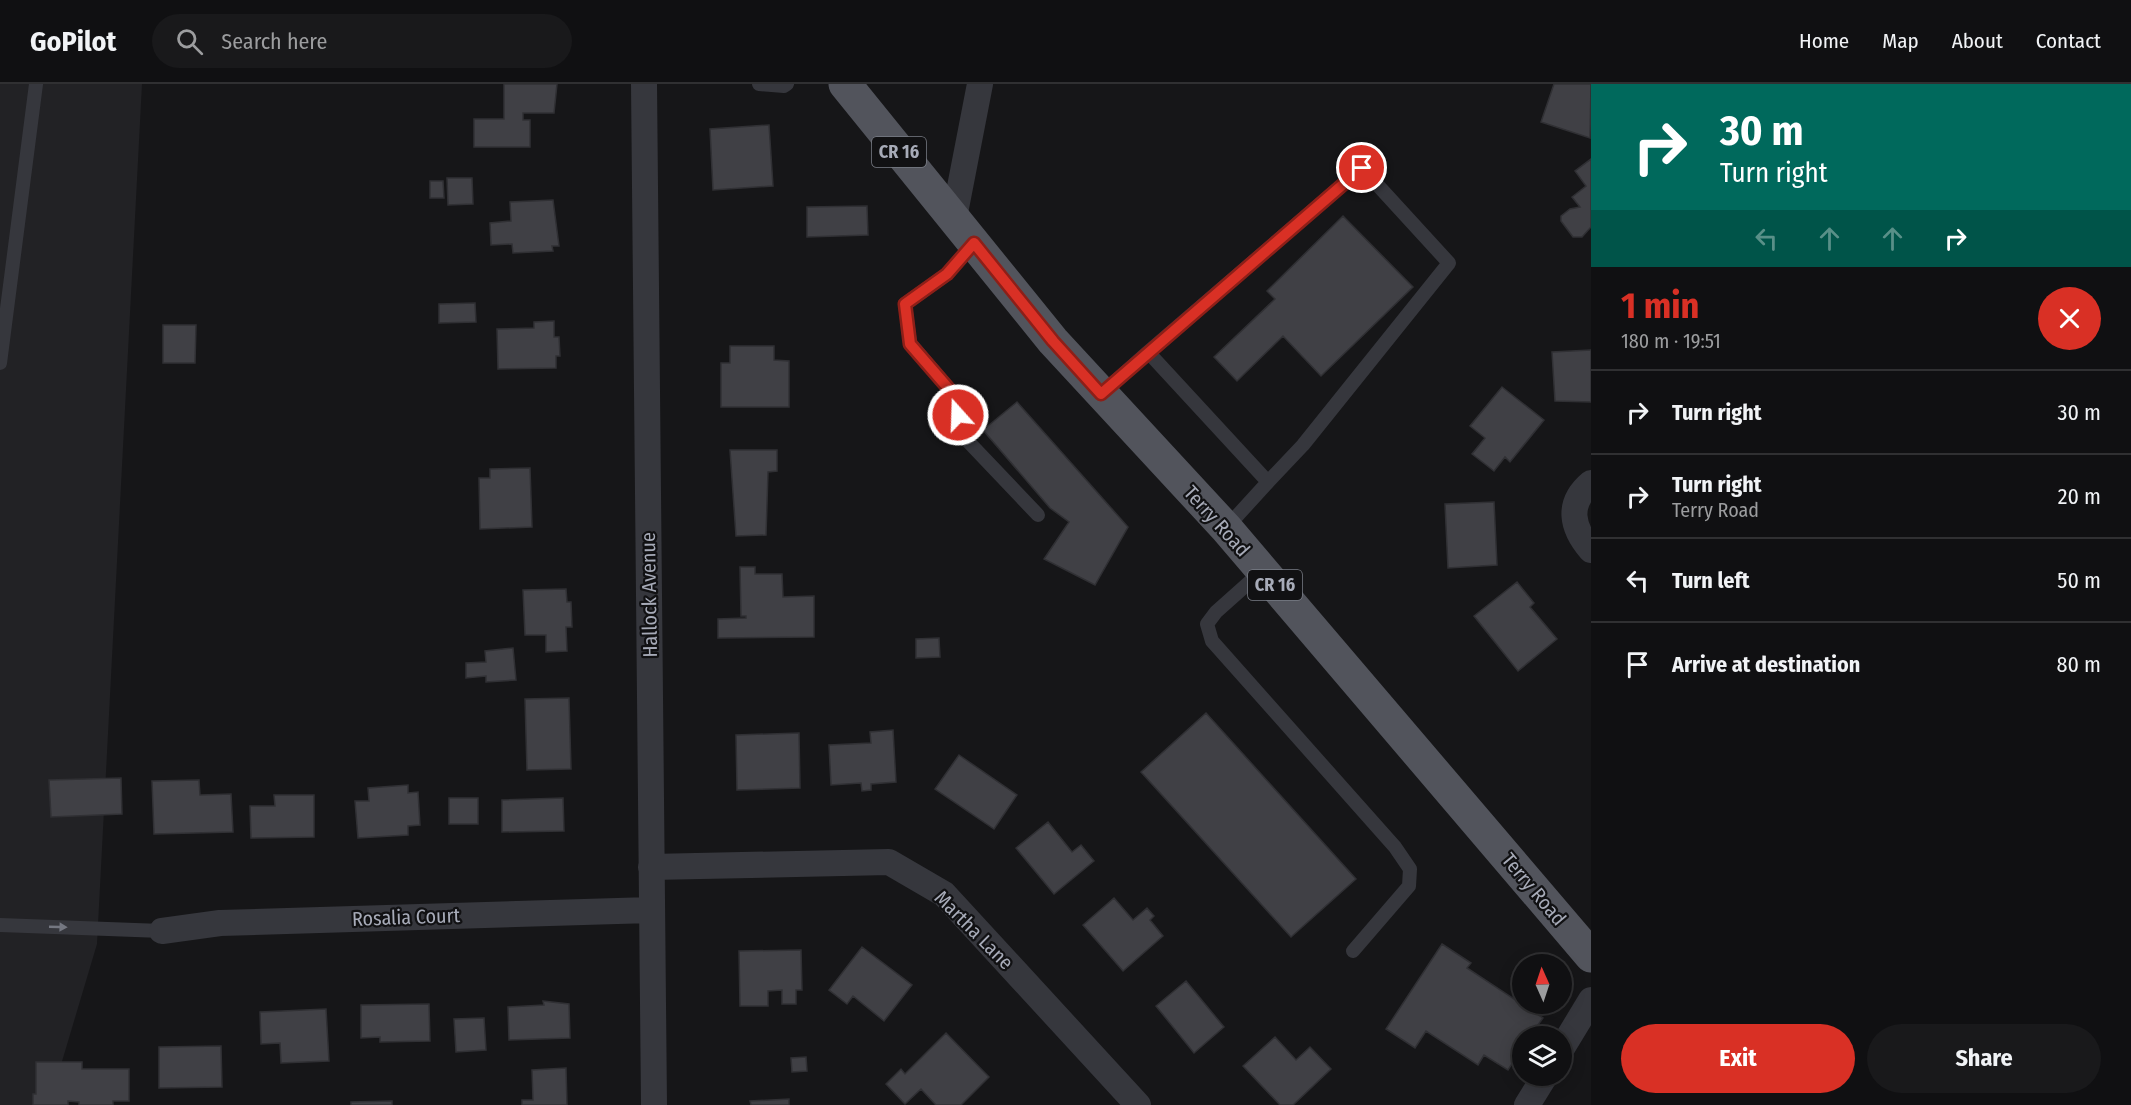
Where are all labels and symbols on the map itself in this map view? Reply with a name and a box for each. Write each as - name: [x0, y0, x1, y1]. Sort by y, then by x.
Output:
- road number: CR 16: [872, 137, 926, 167]
- pin: [1336, 142, 1387, 193]
- position arrow: [926, 383, 990, 447]
- street label: Terry Road: [1179, 481, 1255, 561]
- street label: Hallock Avenue: [636, 532, 662, 658]
- road number: CR 16: [1248, 570, 1302, 600]
- street label: Terry Road: [1497, 848, 1571, 930]
- street label: Martha Lane: [930, 886, 1018, 974]
- street label: Rosalia Court: [352, 903, 461, 931]
- one-way arrow: [49, 922, 68, 932]
- north arrow: [1512, 954, 1572, 1014]

